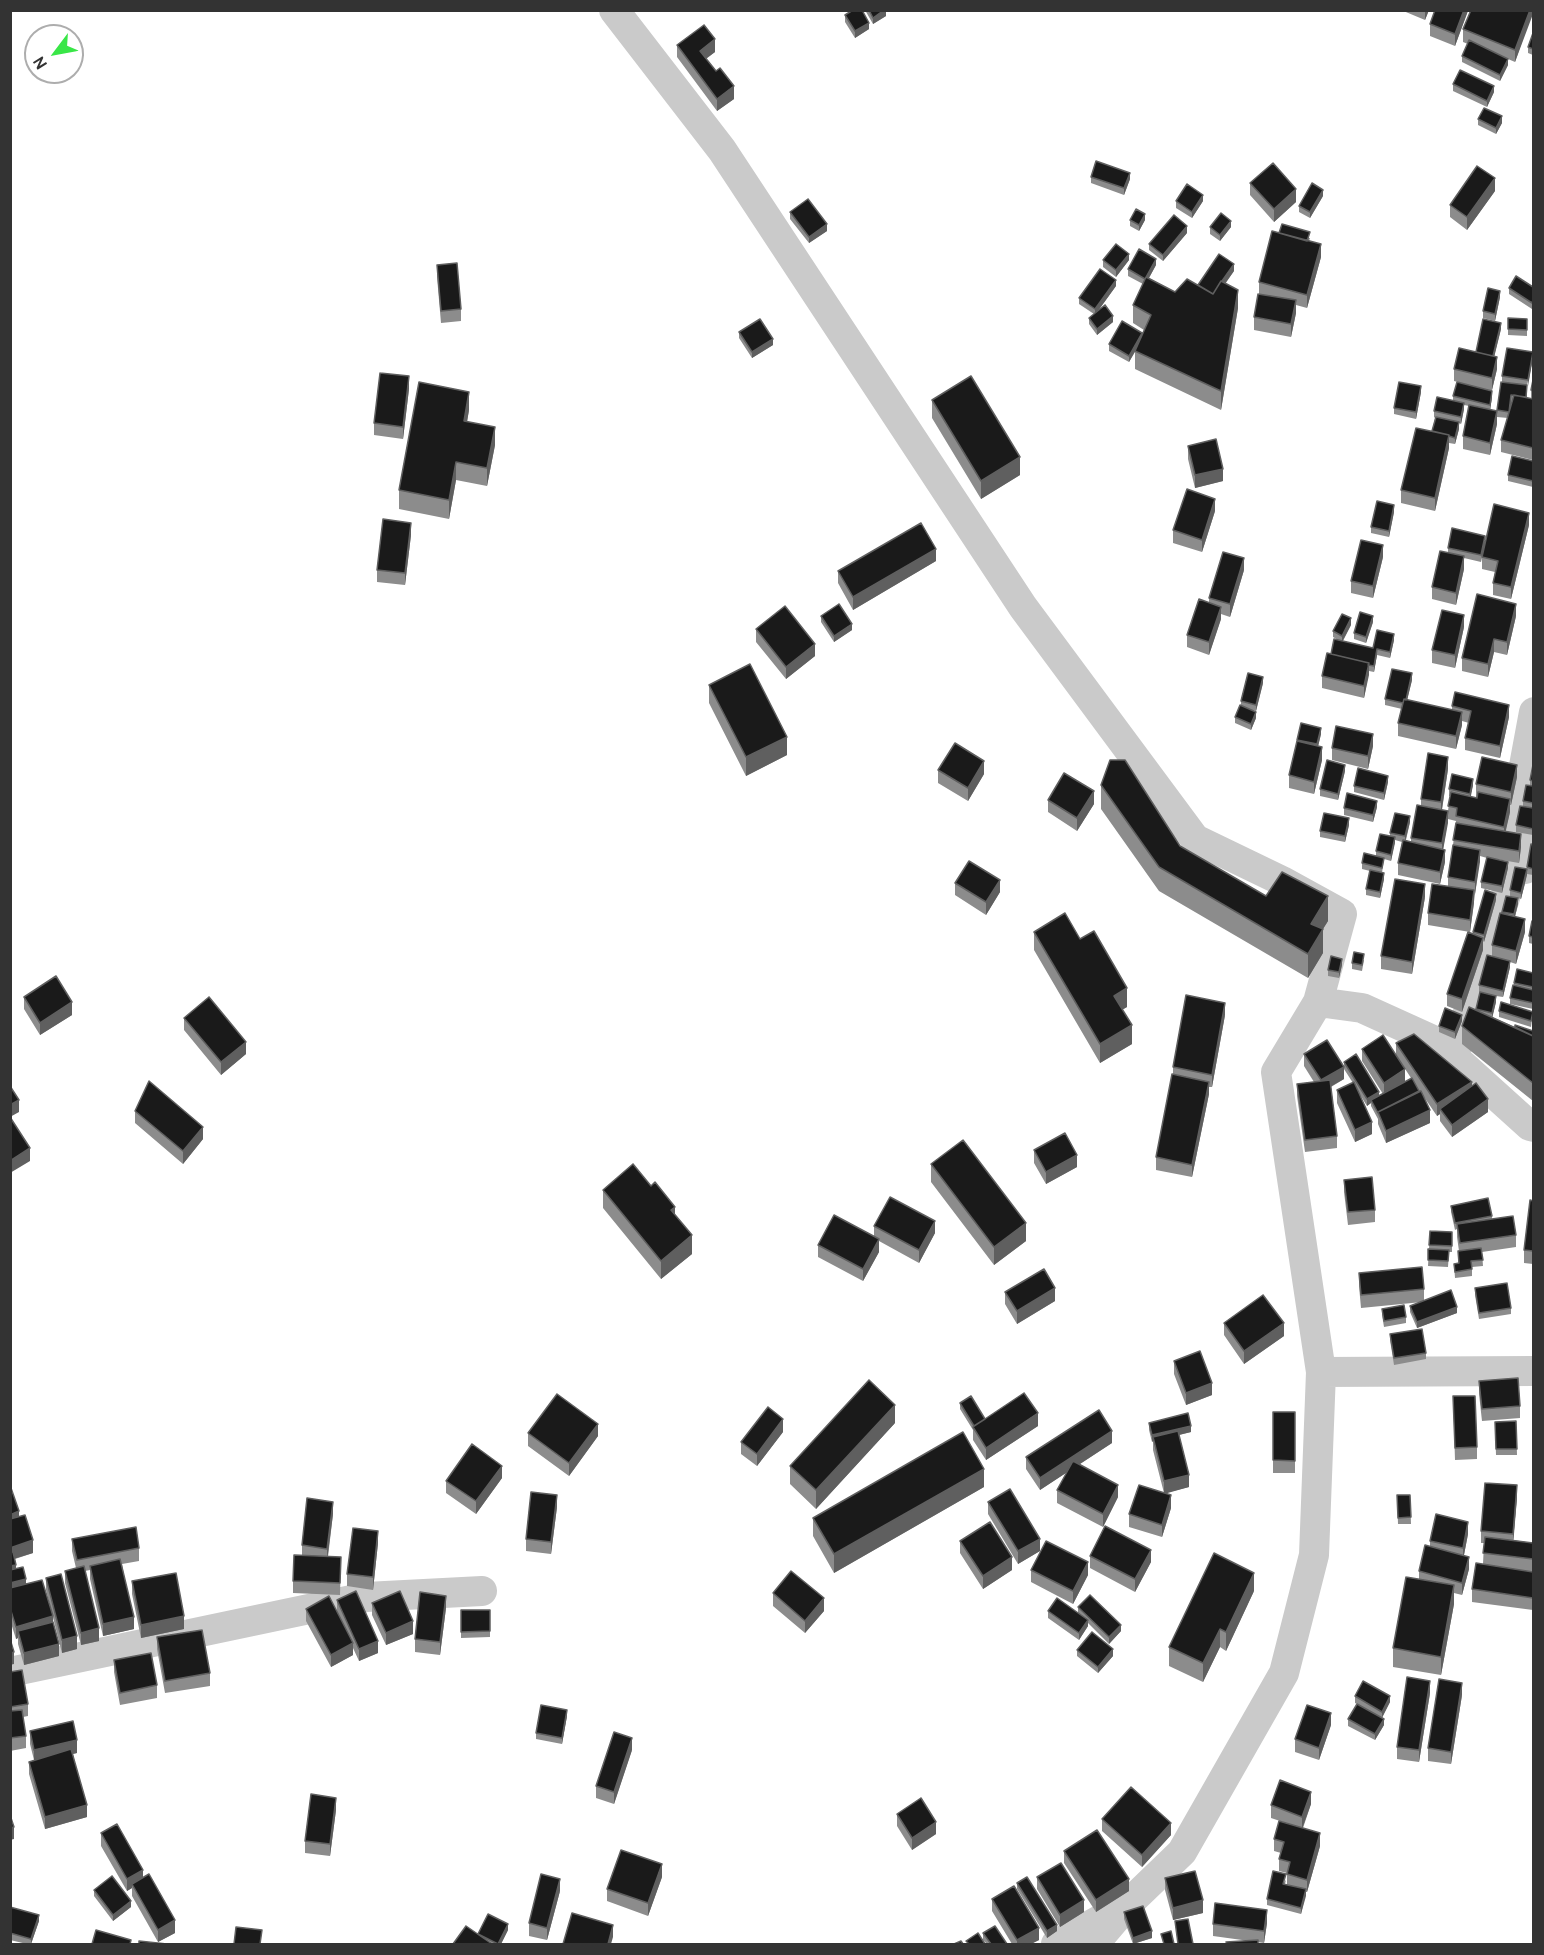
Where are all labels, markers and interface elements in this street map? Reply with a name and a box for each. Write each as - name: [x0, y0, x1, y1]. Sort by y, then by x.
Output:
- north arrow: [24, 24, 84, 84]
- text: N: [29, 53, 51, 73]

